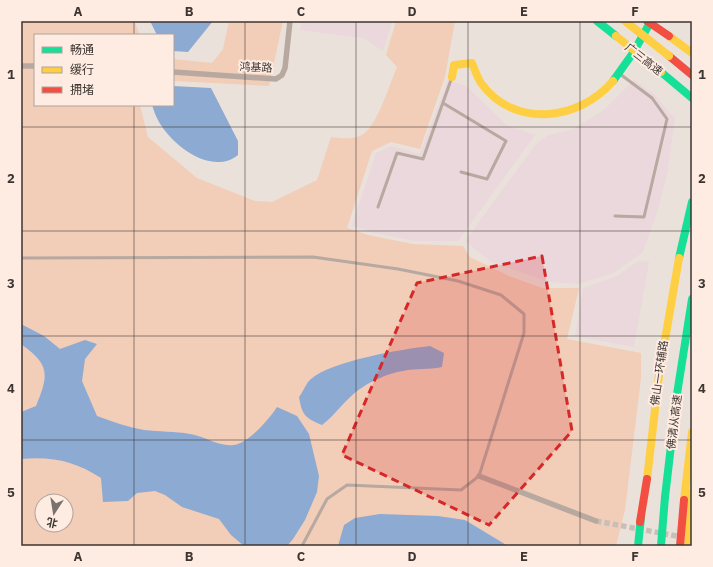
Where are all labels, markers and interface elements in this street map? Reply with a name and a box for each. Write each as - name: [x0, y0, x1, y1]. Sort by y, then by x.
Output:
- text: A: [74, 3, 83, 20]
- text: B: [185, 3, 194, 20]
- text: C: [297, 3, 306, 20]
- text: D: [407, 3, 417, 20]
- text: E: [520, 3, 528, 20]
- text: F: [631, 3, 639, 20]
- legend: [34, 34, 174, 106]
- street label: 广三高速: [622, 40, 666, 78]
- text: 畅通: [70, 42, 94, 57]
- street label: 鸿基路: [239, 59, 273, 75]
- text: 缓行: [70, 62, 94, 77]
- text: 1: [7, 66, 15, 83]
- text: 1: [698, 66, 706, 83]
- text: 拥堵: [70, 82, 94, 97]
- text: 2: [7, 170, 15, 187]
- text: 2: [698, 170, 706, 187]
- text: 3: [7, 275, 15, 292]
- text: 3: [698, 275, 706, 292]
- street label: 佛山一环辅路: [647, 339, 671, 407]
- text: 4: [7, 380, 15, 397]
- text: 4: [698, 380, 706, 397]
- street label: 佛清从高速: [664, 394, 684, 450]
- text: 5: [7, 484, 15, 501]
- text: 5: [698, 484, 706, 501]
- north arrow: [34, 493, 74, 533]
- text: 北: [45, 515, 59, 531]
- text: A: [74, 548, 83, 565]
- text: B: [185, 548, 194, 565]
- text: C: [297, 548, 306, 565]
- text: D: [407, 548, 417, 565]
- text: E: [520, 548, 528, 565]
- text: F: [631, 548, 639, 565]

